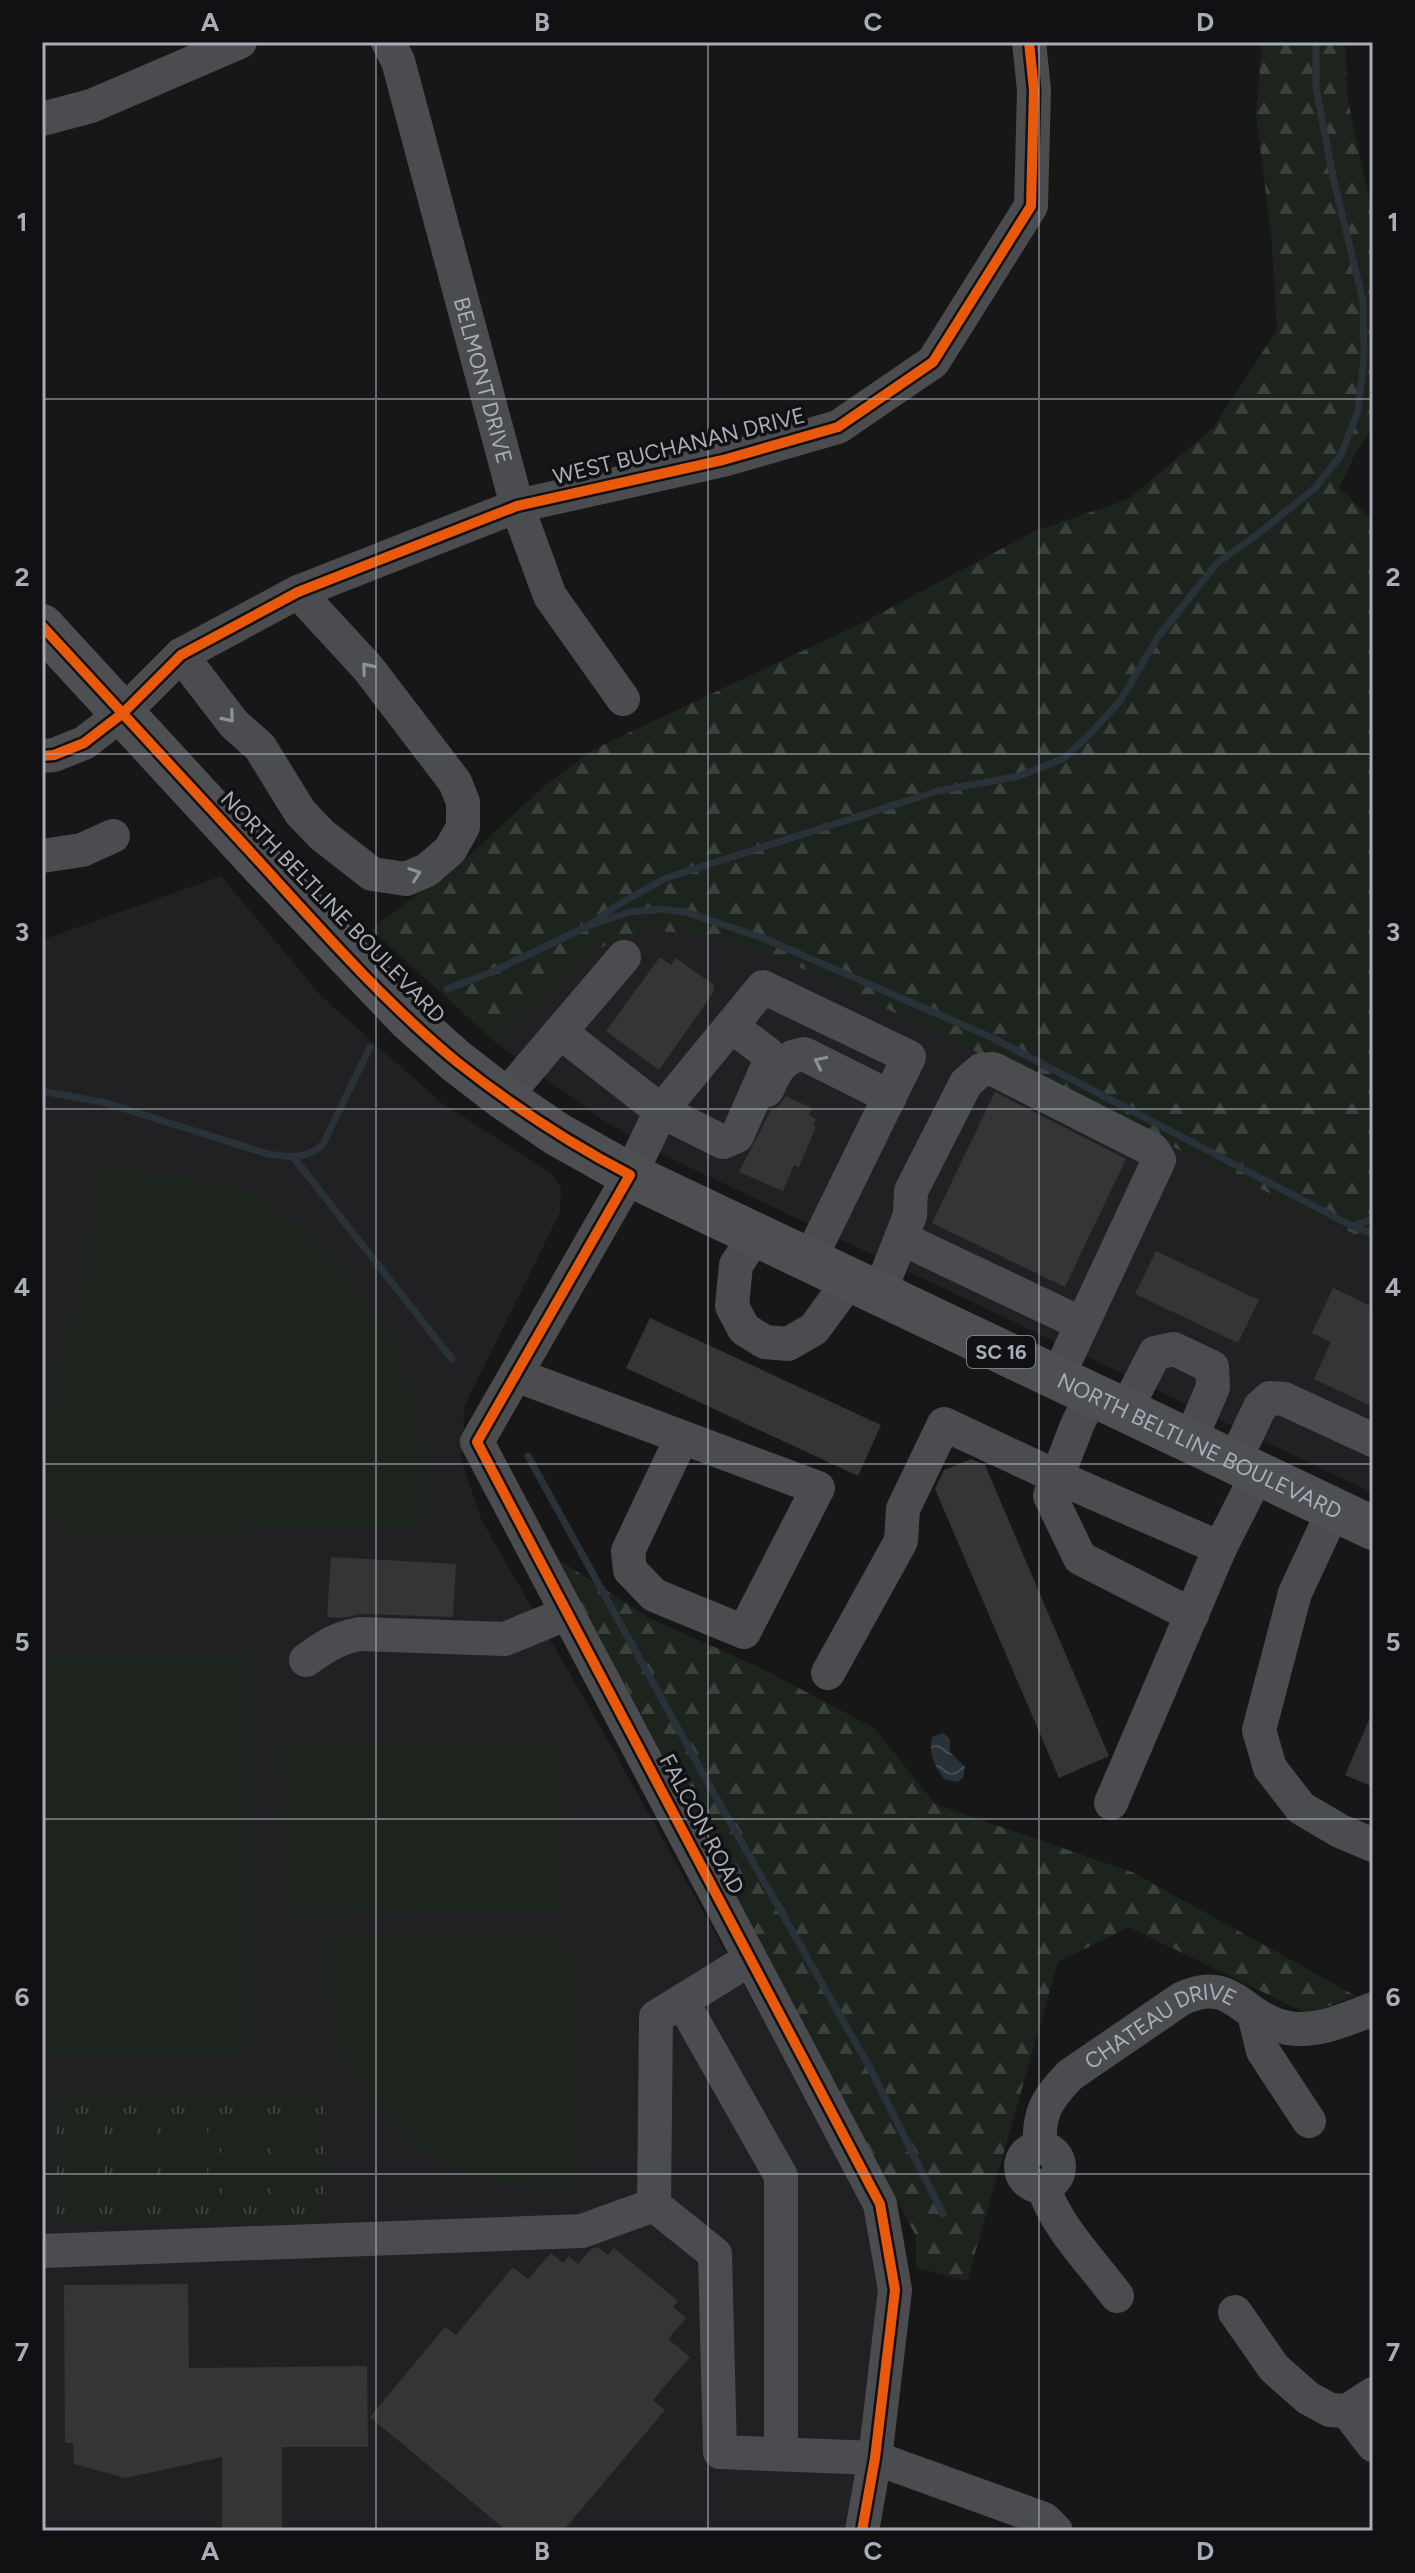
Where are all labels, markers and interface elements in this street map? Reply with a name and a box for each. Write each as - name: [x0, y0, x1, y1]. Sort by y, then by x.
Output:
- text: A: [201, 6, 220, 38]
- text: B: [534, 6, 550, 38]
- text: C: [864, 6, 883, 38]
- text: D: [1196, 6, 1214, 38]
- text: 1: [17, 206, 27, 238]
- text: 1: [1388, 206, 1398, 238]
- street label: BELMONT DRIVE: [448, 294, 519, 467]
- street label: WEST BUCHANAN DRIVE: [550, 402, 808, 490]
- text: 2: [14, 561, 30, 593]
- text: 2: [1385, 561, 1401, 593]
- one-way arrow: [362, 663, 377, 677]
- one-way arrow: [219, 708, 234, 722]
- street label: NORTH BELTLINE BOULEVARD: [215, 785, 451, 1029]
- one-way arrow: [407, 867, 421, 883]
- text: 3: [15, 916, 29, 948]
- text: 3: [1386, 916, 1400, 948]
- one-way arrow: [813, 1056, 828, 1072]
- text: 4: [14, 1271, 30, 1303]
- text: 4: [1385, 1271, 1401, 1303]
- road number: SC 16: [967, 1336, 1035, 1368]
- street label: NORTH BELTLINE BOULEVARD: [1053, 1367, 1346, 1525]
- text: 5: [14, 1626, 30, 1658]
- text: 5: [1385, 1626, 1401, 1658]
- street label: FALCON ROAD: [654, 1749, 750, 1899]
- street label: CHATEAU DRIVE: [1079, 1978, 1241, 2075]
- text: 6: [14, 1981, 30, 2013]
- text: 6: [1385, 1981, 1401, 2013]
- text: 7: [15, 2336, 29, 2368]
- text: 7: [1386, 2336, 1400, 2368]
- text: A: [201, 2535, 220, 2567]
- text: B: [534, 2535, 550, 2567]
- text: C: [864, 2535, 883, 2567]
- text: D: [1196, 2535, 1214, 2567]

